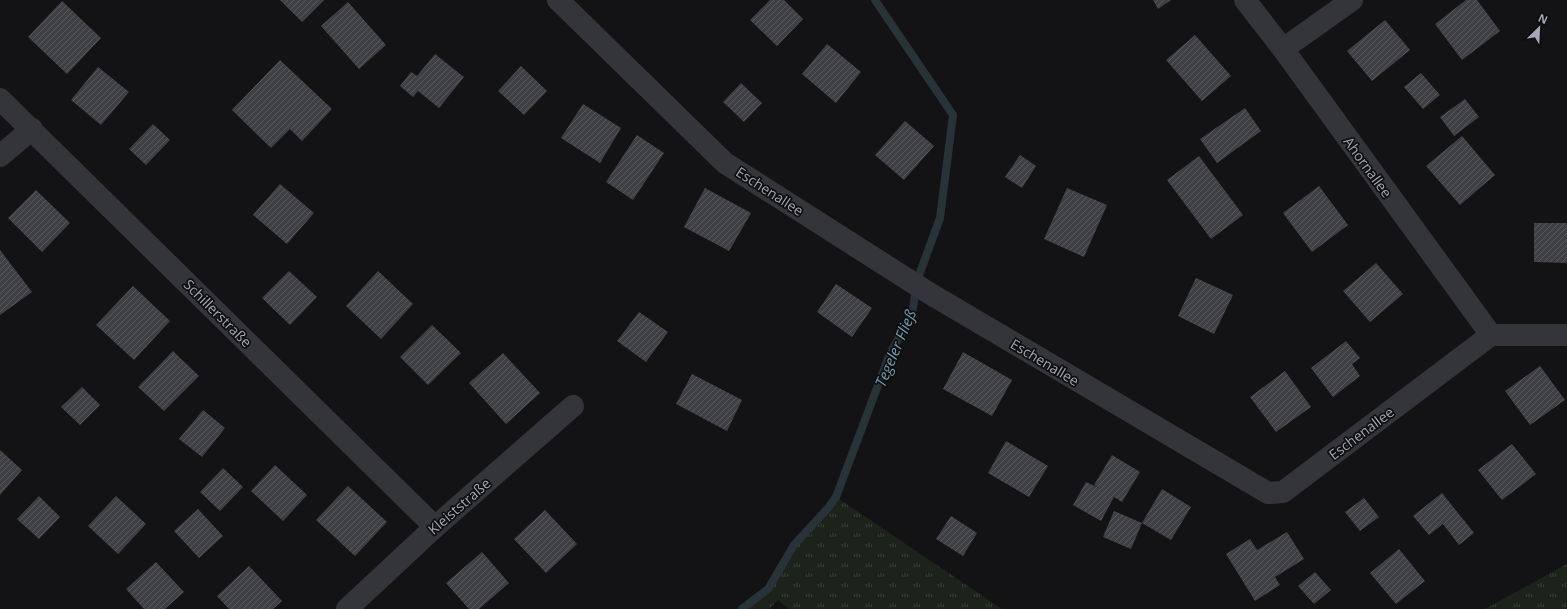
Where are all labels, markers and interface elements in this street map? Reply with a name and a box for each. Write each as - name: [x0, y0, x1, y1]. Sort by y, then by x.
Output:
- north arrow: [1519, 8, 1559, 48]
- text: N: [1536, 10, 1550, 27]
- street label: Ahornallee: [1340, 133, 1397, 201]
- street label: Eschenallee: [733, 162, 807, 220]
- street label: Schillerstraße: [180, 275, 256, 351]
- water label: Tegeler Fließ: [870, 306, 920, 390]
- street label: Eschenallee: [1007, 334, 1083, 390]
- street label: Eschenallee: [1325, 402, 1397, 464]
- street label: Kleiststraße: [424, 474, 494, 538]

